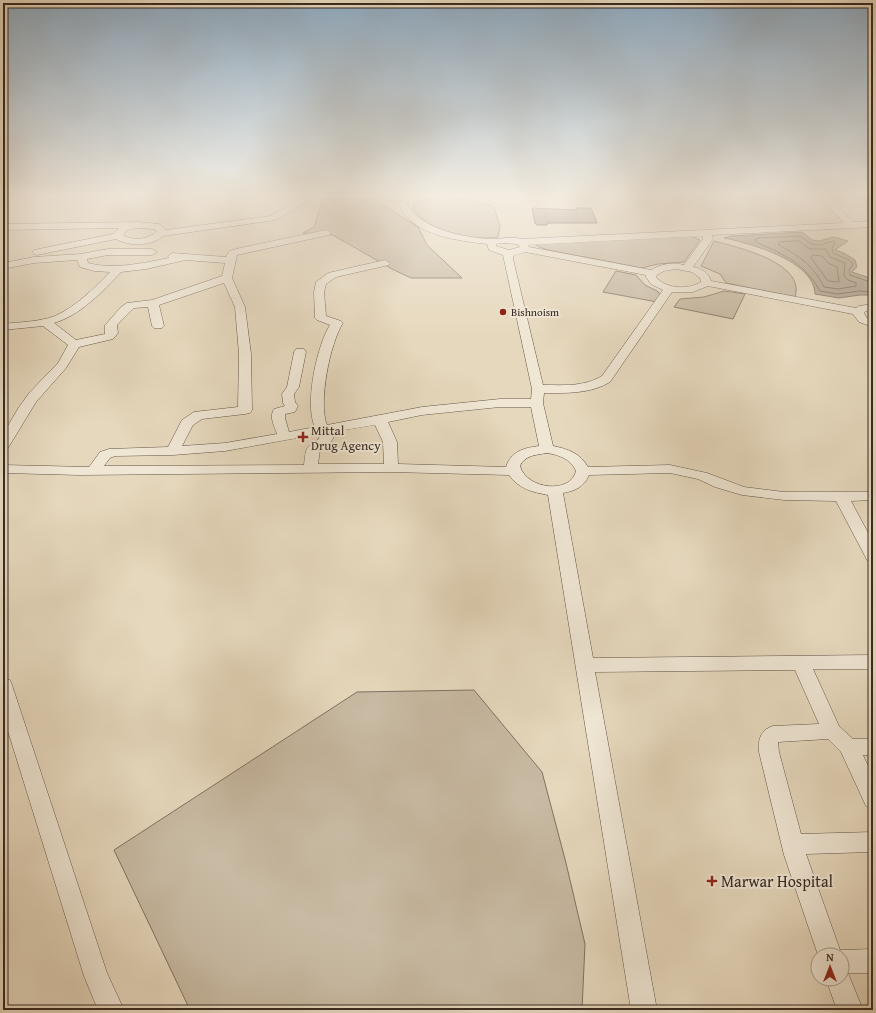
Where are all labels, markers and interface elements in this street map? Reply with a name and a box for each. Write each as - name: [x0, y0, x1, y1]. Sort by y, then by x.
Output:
- place label: Bishnoism: [511, 304, 559, 320]
- marker: Bishnoism: [498, 307, 508, 317]
- place label: Mittal Drug Agency: [311, 421, 381, 455]
- marker: Mittal Drug Agency: [298, 432, 308, 442]
- place label: Marwar Hospital: [721, 869, 834, 893]
- marker: Marwar Hospital: [706, 875, 718, 887]
- north arrow: [810, 947, 850, 987]
- text: N: [826, 949, 834, 965]

